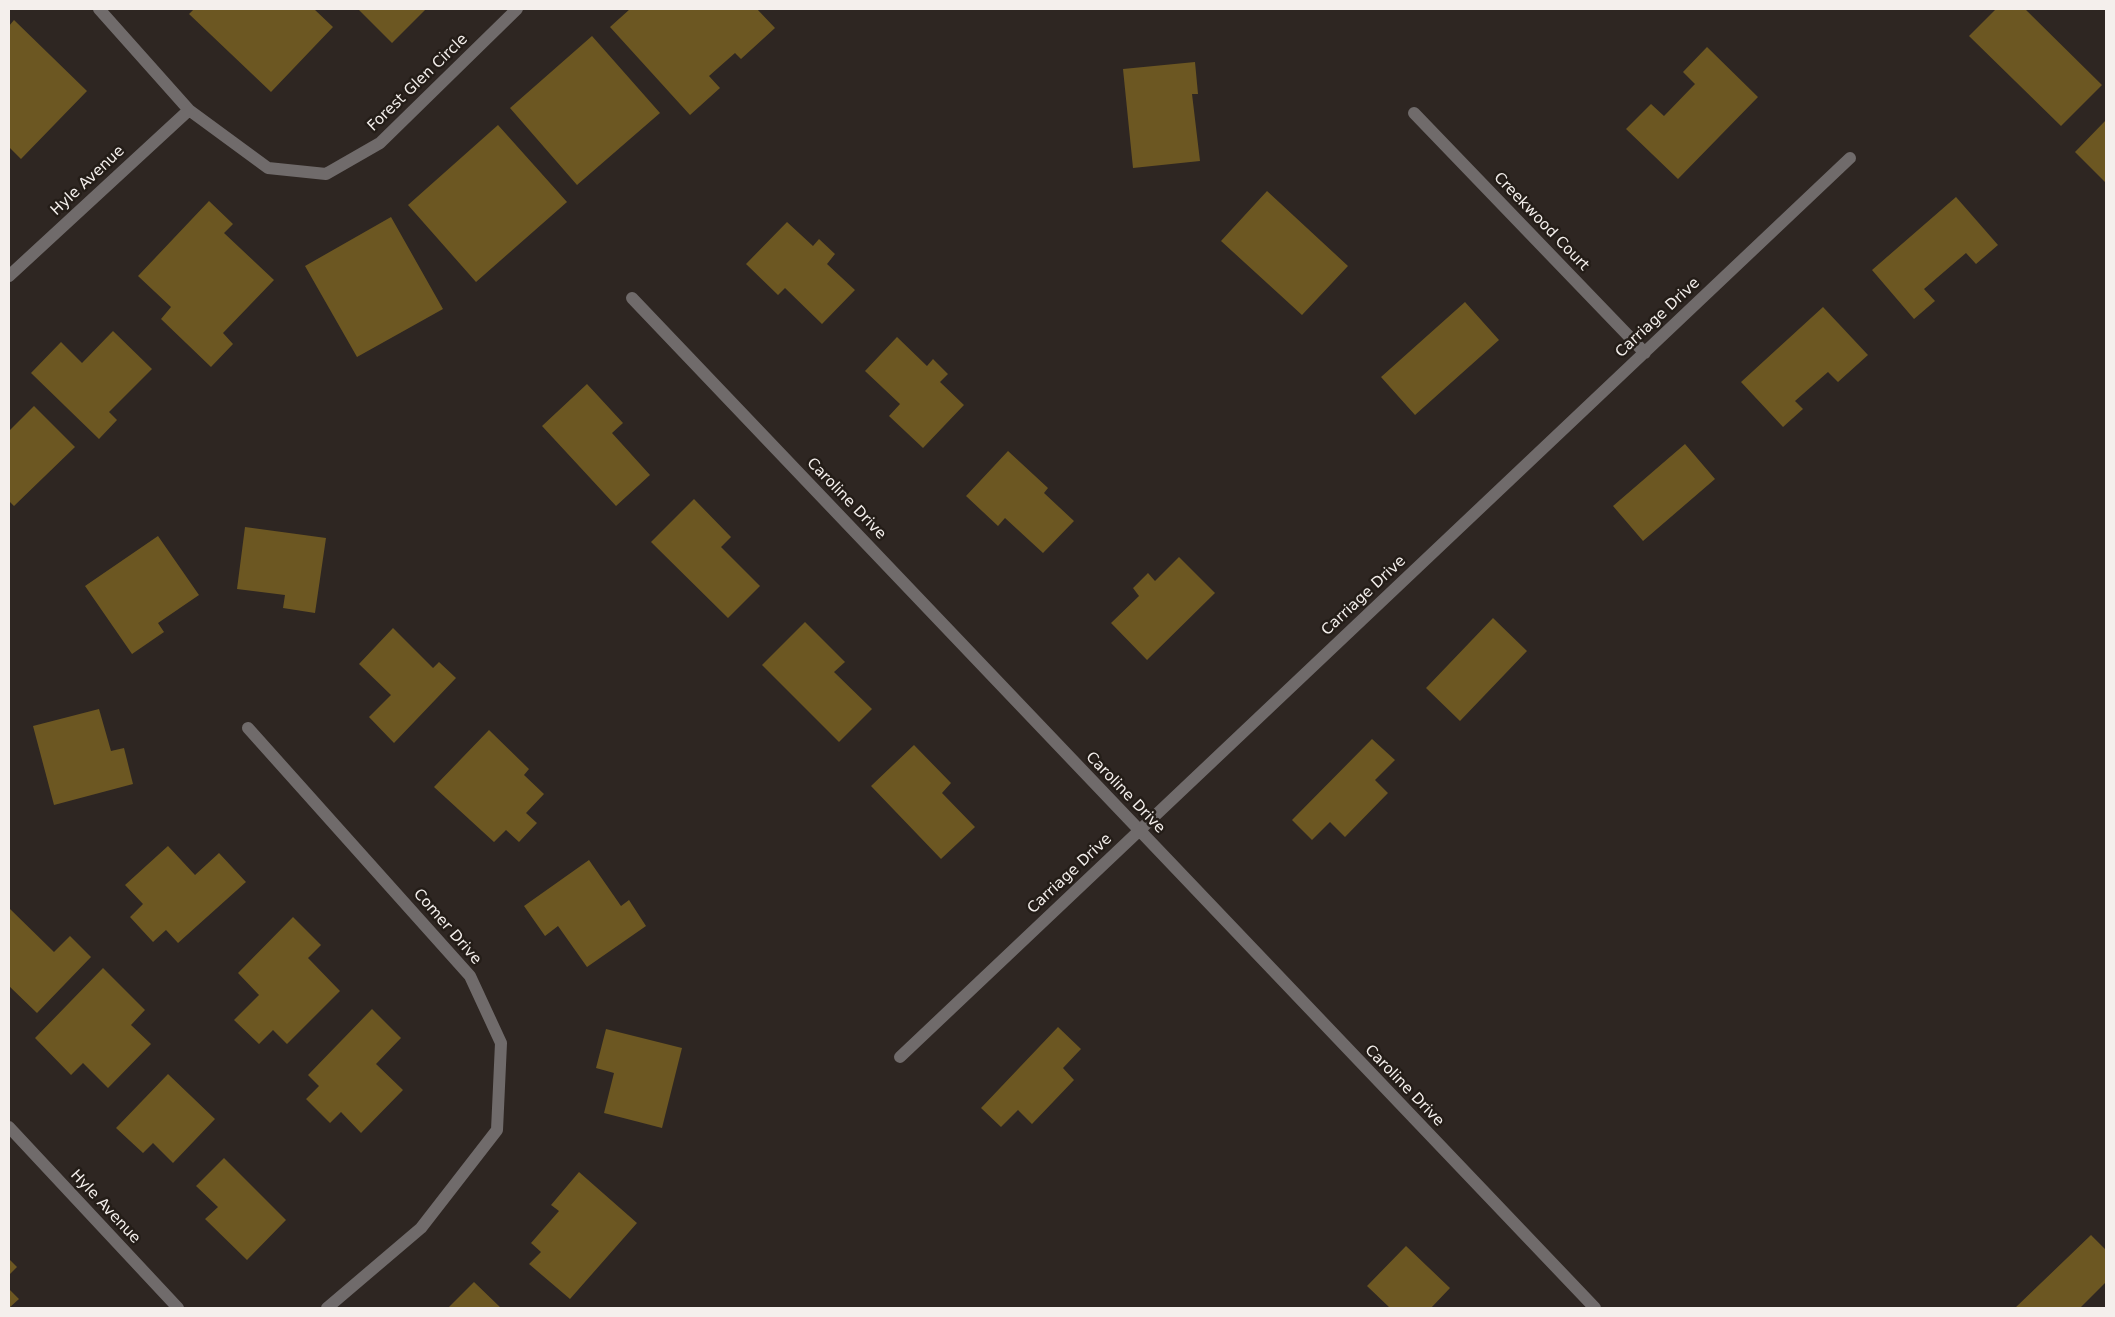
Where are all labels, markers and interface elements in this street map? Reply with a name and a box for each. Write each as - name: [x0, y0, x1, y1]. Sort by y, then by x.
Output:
- street label: Forest Glen Circle: [364, 31, 472, 135]
- street label: Hyle Avenue: [47, 142, 129, 220]
- street label: Creekwood Court: [1490, 169, 1592, 275]
- street label: Carriage Drive: [1612, 274, 1704, 362]
- street label: Caroline Drive: [803, 454, 889, 544]
- street label: Carriage Drive: [1318, 552, 1410, 640]
- street label: Caroline Drive: [1082, 748, 1168, 838]
- street label: Carriage Drive: [1024, 830, 1116, 918]
- street label: Comer Drive: [409, 885, 485, 969]
- street label: Caroline Drive: [1361, 1041, 1447, 1131]
- street label: Hyle Avenue: [66, 1166, 144, 1248]

